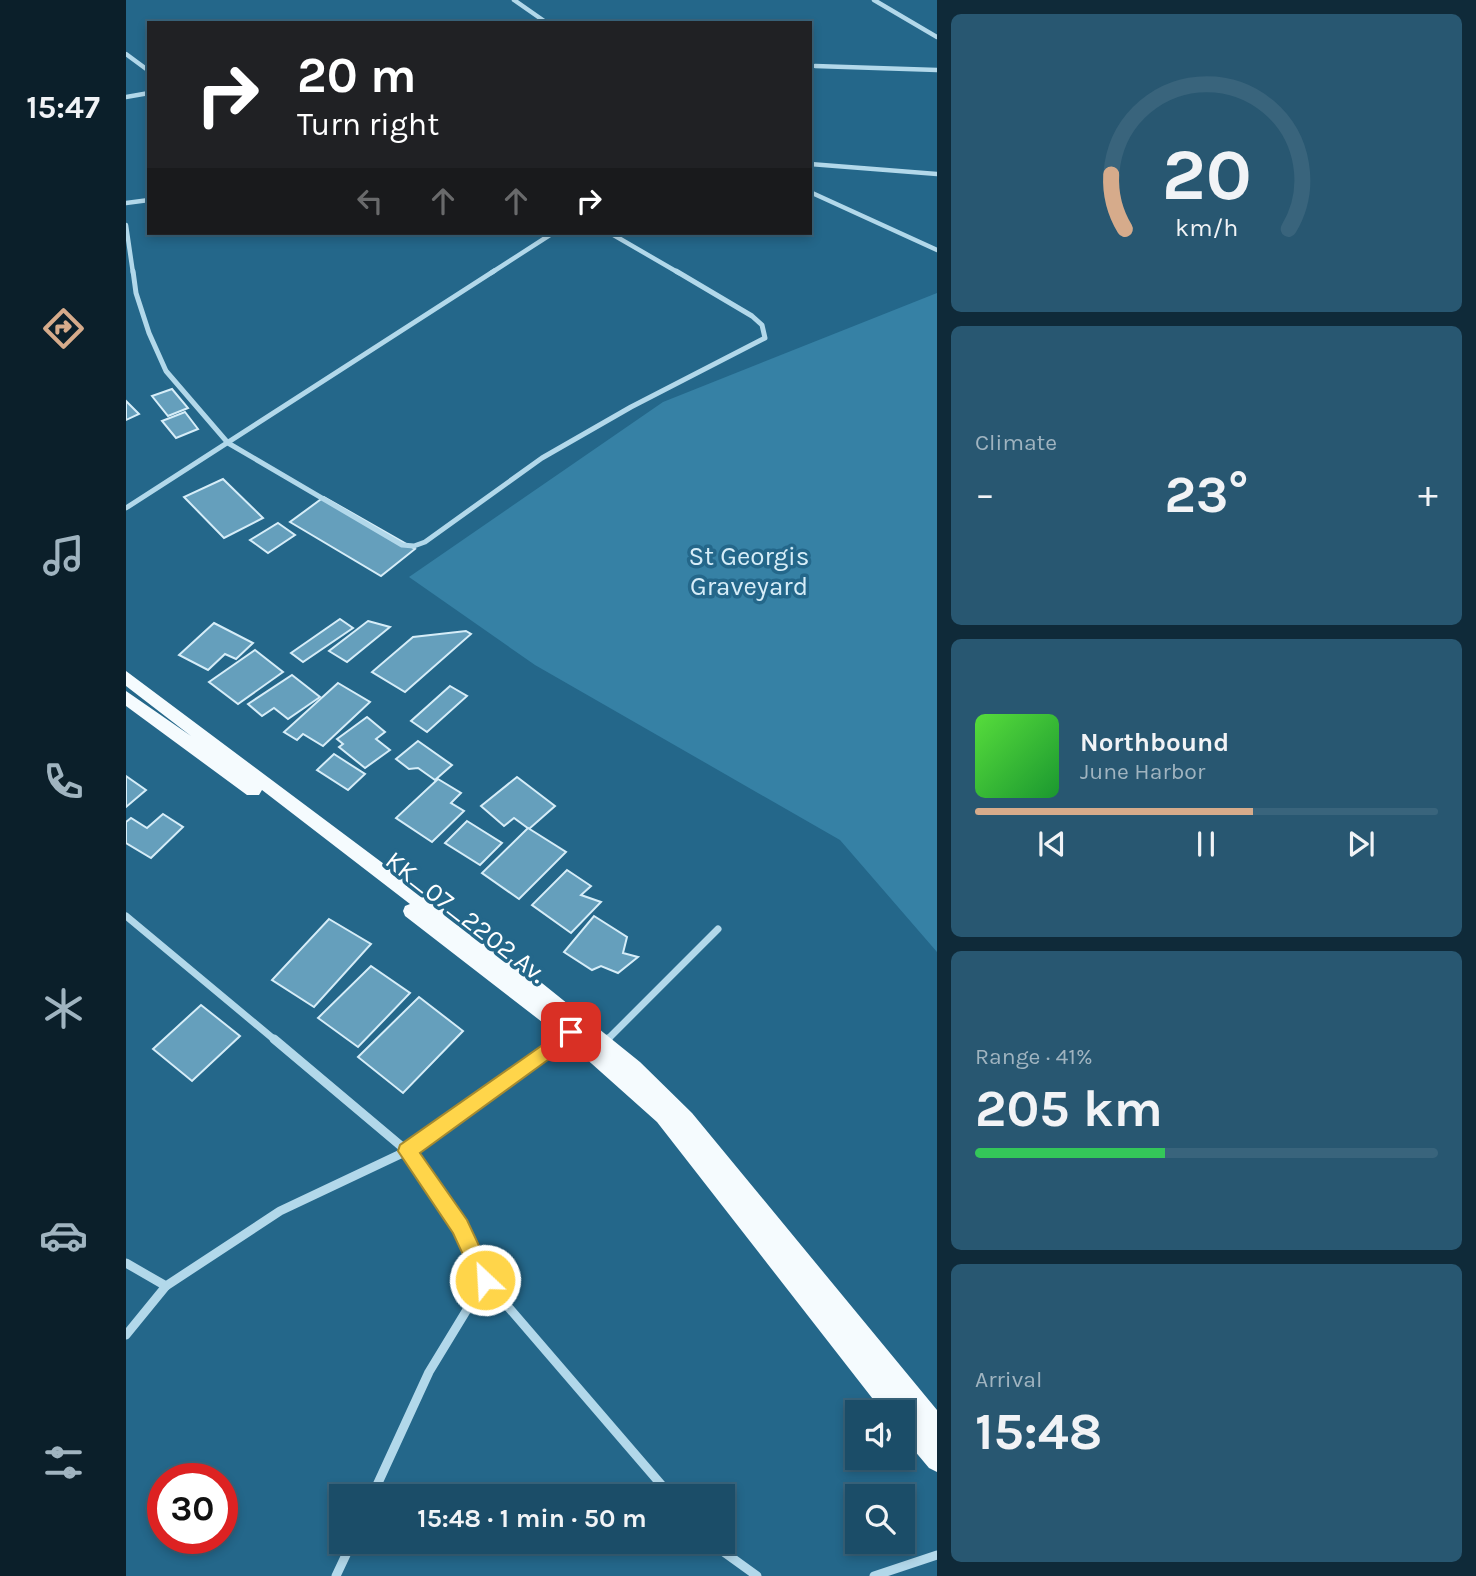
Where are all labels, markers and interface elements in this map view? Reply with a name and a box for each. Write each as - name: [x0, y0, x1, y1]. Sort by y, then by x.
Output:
- text: 20 m: [297, 47, 417, 104]
- icon: right: [182, 49, 273, 140]
- text: 15:47: [26, 89, 100, 126]
- text: Turn right: [297, 106, 439, 143]
- text: 20: [1161, 133, 1252, 218]
- icon: left: [351, 182, 389, 220]
- icon: ahead: [424, 182, 462, 220]
- icon: ahead: [497, 182, 535, 220]
- icon: right: [570, 182, 608, 220]
- text: km/h: [1175, 213, 1238, 242]
- icon: directions: [39, 304, 88, 353]
- text: Climate: [975, 429, 1057, 456]
- text: 23°: [1164, 464, 1249, 525]
- text: −: [975, 472, 995, 517]
- text: +: [1418, 472, 1438, 517]
- icon: music: [39, 531, 88, 580]
- park label: St Georgis Graveyard: [688, 541, 810, 602]
- text: Northbound: [1080, 727, 1229, 758]
- icon: phone: [39, 757, 88, 806]
- text: June Harbor: [1080, 758, 1205, 785]
- icon: previous: [1033, 825, 1071, 863]
- icon: pause: [1187, 825, 1225, 863]
- icon: next: [1342, 825, 1380, 863]
- street label: KK_07_2202 Av.: [379, 845, 553, 989]
- icon: climate: [39, 984, 88, 1033]
- pin: [541, 1002, 601, 1062]
- icon: arrive: [552, 1013, 590, 1051]
- text: Range · 41%: [975, 1043, 1093, 1070]
- text: 205 km: [975, 1078, 1163, 1139]
- icon: car: [39, 1211, 88, 1260]
- position arrow: [448, 1243, 522, 1317]
- text: Arrival: [975, 1366, 1042, 1393]
- map controls: [845, 1400, 915, 1554]
- button: sound: [845, 1400, 915, 1470]
- text: 15:48: [975, 1401, 1102, 1462]
- icon: filters: [39, 1438, 88, 1487]
- speed limit sign: 30: [147, 1463, 238, 1554]
- button: search: [845, 1484, 915, 1554]
- text: 15:48 · 1 min · 50 m: [417, 1503, 647, 1534]

